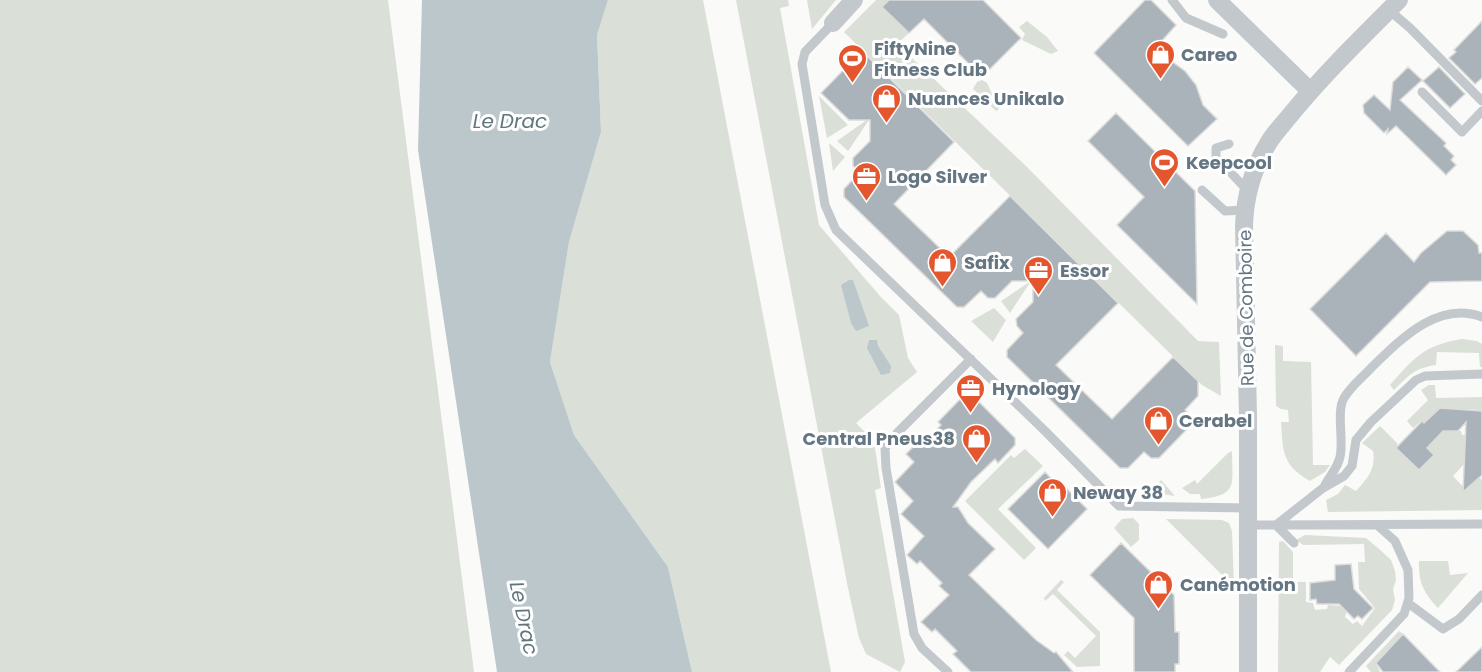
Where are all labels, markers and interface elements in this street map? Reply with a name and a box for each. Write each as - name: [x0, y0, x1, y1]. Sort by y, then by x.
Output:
- place label: FiftyNine Fitness Club: [874, 36, 987, 82]
- shop icon: Careo: [1144, 38, 1176, 80]
- sports icon: FiftyNine Fitness Club: [837, 42, 869, 84]
- place label: Careo: [1181, 42, 1237, 67]
- shop icon: Nuances Unikalo: [871, 82, 903, 124]
- place label: Nuances Unikalo: [908, 86, 1064, 111]
- water label: Le Drac: [473, 107, 547, 135]
- sports icon: Keepcool: [1149, 146, 1181, 188]
- place label: Keepcool: [1186, 150, 1272, 175]
- office icon: Logo Silver: [851, 160, 883, 202]
- place label: Logo Silver: [888, 164, 988, 189]
- street label: Rue de Comboire: [1232, 230, 1260, 386]
- shop icon: Safix: [927, 246, 959, 288]
- place label: Safix: [964, 250, 1010, 275]
- office icon: Essor: [1023, 254, 1055, 296]
- place label: Essor: [1060, 258, 1109, 283]
- office icon: Hynology: [955, 372, 987, 414]
- place label: Hynology: [992, 376, 1081, 401]
- shop icon: Cerabel: [1142, 404, 1174, 446]
- place label: Cerabel: [1179, 408, 1252, 433]
- shop icon: Central Pneus38: [960, 422, 992, 464]
- place label: Central Pneus38: [803, 426, 955, 451]
- shop icon: Neway 38: [1036, 476, 1068, 518]
- place label: Neway 38: [1073, 480, 1163, 505]
- shop icon: Canémotion: [1143, 568, 1175, 610]
- place label: Canémotion: [1180, 572, 1296, 597]
- water label: Le Drac: [503, 579, 545, 657]

